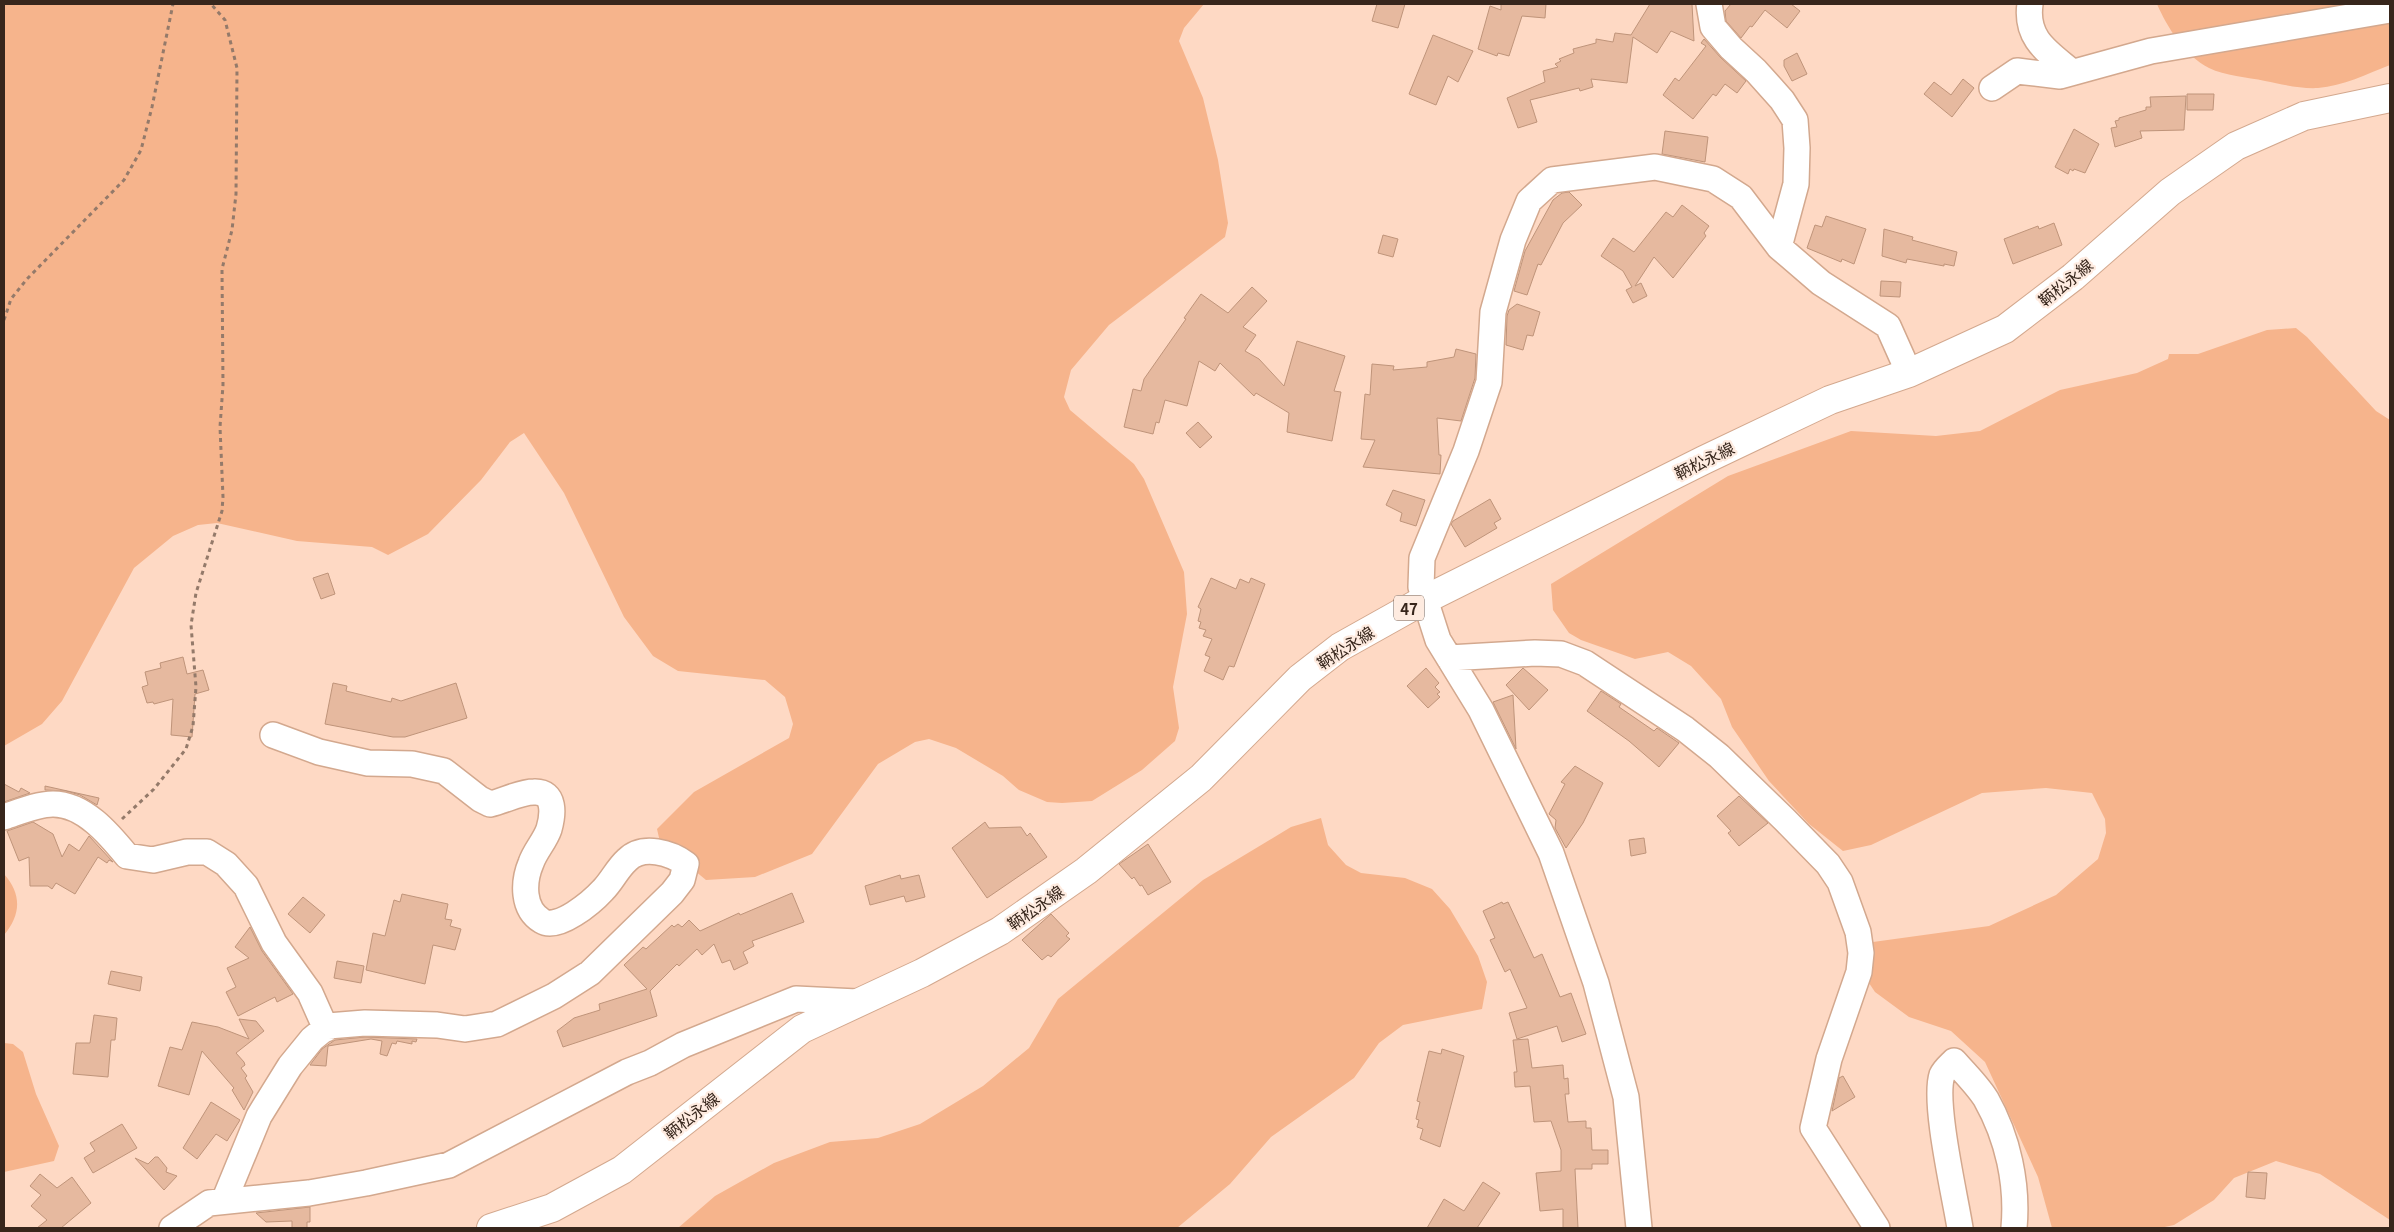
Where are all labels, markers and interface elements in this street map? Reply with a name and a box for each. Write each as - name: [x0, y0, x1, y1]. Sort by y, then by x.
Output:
- street label: 鞆松永線: [2033, 253, 2097, 311]
- street label: 鞆松永線: [1670, 435, 1738, 485]
- road number: 47: [1394, 596, 1424, 620]
- street label: 鞆松永線: [1312, 620, 1378, 674]
- street label: 鞆松永線: [1002, 879, 1068, 935]
- street label: 鞆松永線: [658, 1086, 724, 1144]

